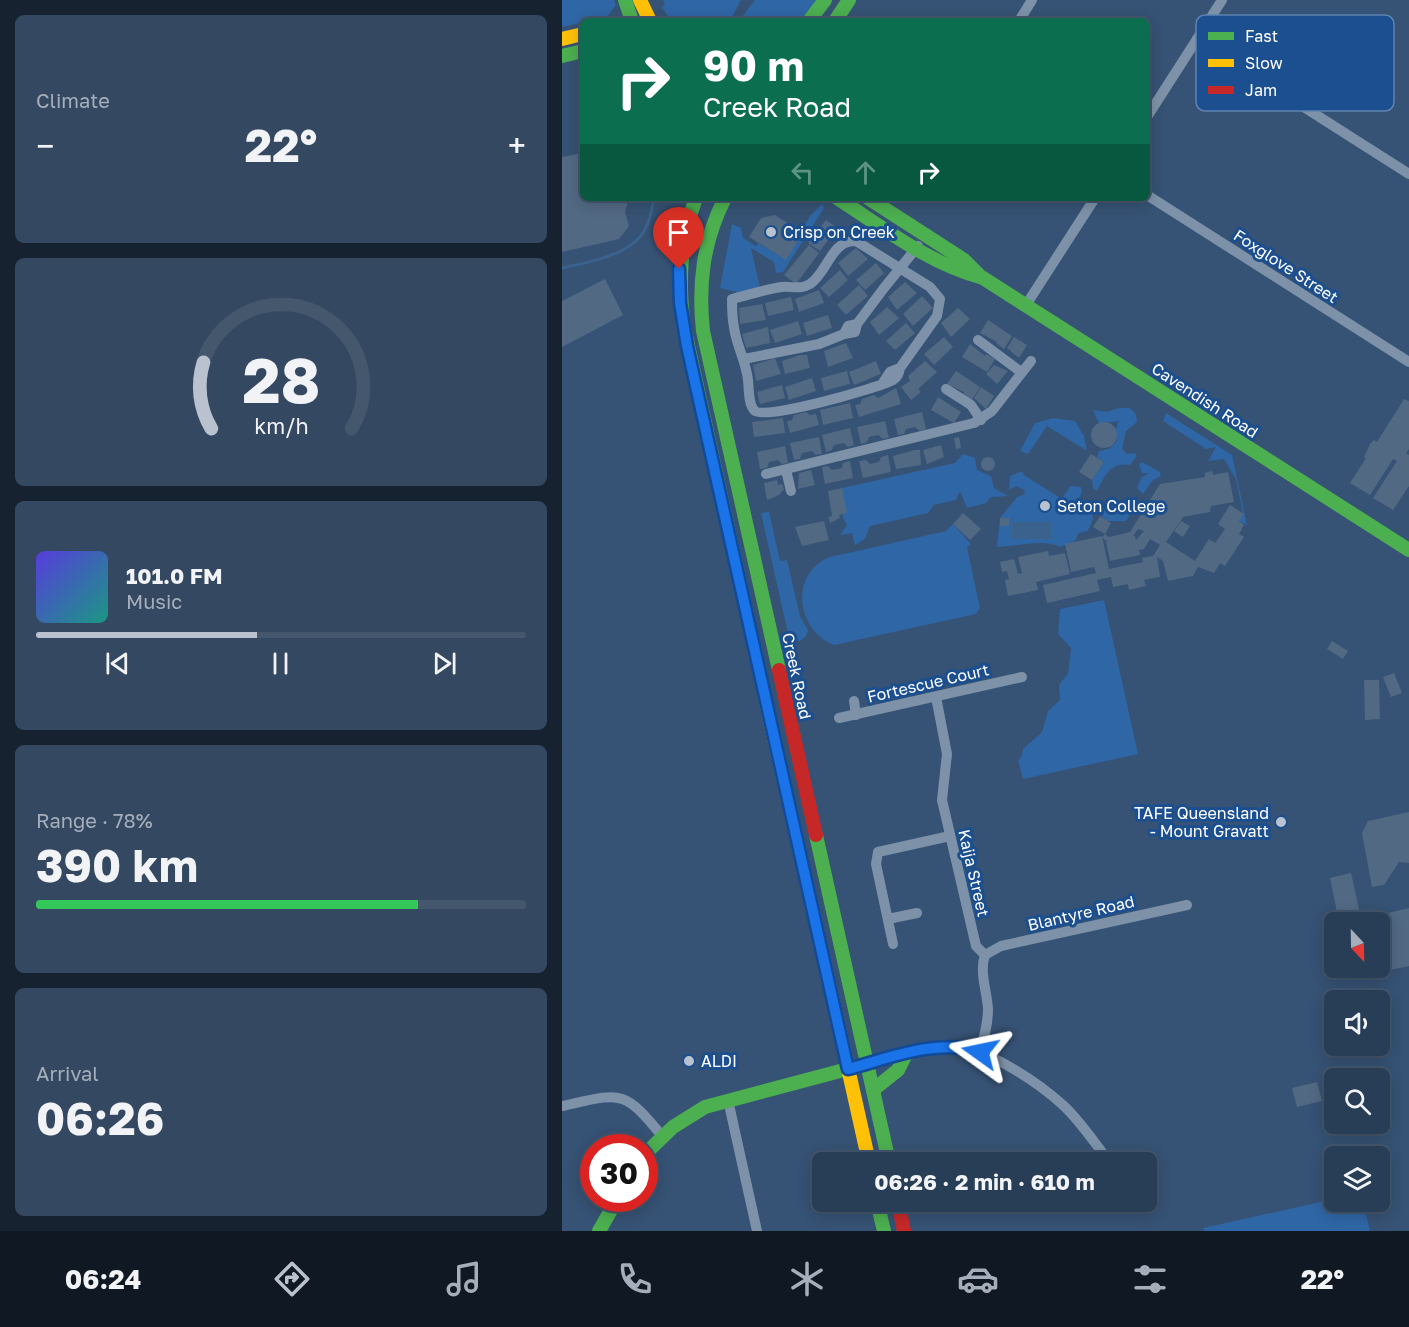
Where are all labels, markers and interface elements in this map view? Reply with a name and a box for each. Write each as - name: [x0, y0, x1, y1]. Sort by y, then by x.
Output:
- legend: [1196, 15, 1394, 111]
- text: Fast: [1245, 26, 1278, 46]
- text: 90 m: [703, 40, 804, 90]
- icon: right: [604, 42, 682, 120]
- text: Slow: [1245, 53, 1283, 73]
- text: Jam: [1245, 80, 1277, 100]
- text: Climate: [36, 88, 110, 112]
- text: Creek Road: [703, 91, 851, 123]
- text: 22°: [245, 118, 317, 172]
- text: −: [36, 126, 54, 165]
- text: +: [508, 126, 526, 165]
- icon: left: [786, 156, 819, 189]
- icon: ahead: [849, 156, 882, 189]
- icon: right: [912, 156, 945, 189]
- pin: [653, 207, 704, 269]
- icon: arrive: [662, 216, 695, 249]
- place label: Crisp on Creek: [783, 222, 895, 242]
- marker: Crisp on Creek: [764, 225, 778, 239]
- street label: Foxglove Street: [1230, 225, 1342, 307]
- text: 28: [242, 342, 320, 417]
- street label: Cavendish Road: [1148, 358, 1262, 442]
- text: km/h: [254, 414, 308, 440]
- place label: Seton College: [1057, 496, 1165, 516]
- marker: Seton College: [1038, 499, 1052, 513]
- text: 101.0 FM: [126, 562, 222, 589]
- text: Music: [126, 589, 182, 613]
- street label: Creek Road: [778, 631, 816, 721]
- icon: previous: [101, 647, 134, 680]
- icon: pause: [264, 647, 297, 680]
- icon: next: [428, 647, 461, 680]
- street label: Fortescue Court: [865, 659, 991, 707]
- place label: TAFE Queensland - Mount Gravatt: [1134, 803, 1269, 841]
- text: Range · 78%: [36, 808, 153, 832]
- marker: TAFE Queensland - Mount Gravatt: [1274, 815, 1288, 829]
- street label: Kaija Street: [954, 827, 994, 919]
- text: 390 km: [36, 838, 198, 892]
- street label: Blantyre Road: [1026, 891, 1136, 935]
- north arrow: [1324, 912, 1390, 978]
- map controls: [1324, 912, 1390, 1212]
- button: sound: [1324, 990, 1390, 1056]
- position arrow: [948, 1020, 1012, 1084]
- place label: ALDI: [701, 1051, 737, 1071]
- marker: ALDI: [682, 1054, 696, 1068]
- text: Arrival: [36, 1061, 99, 1085]
- button: search: [1324, 1068, 1390, 1134]
- text: 06:26: [36, 1091, 164, 1145]
- speed limit sign: 30: [580, 1134, 658, 1212]
- button: layers: [1324, 1146, 1390, 1212]
- text: 06:26 · 2 min · 610 m: [874, 1168, 1095, 1195]
- icon: directions: [271, 1258, 313, 1300]
- icon: music: [443, 1258, 485, 1300]
- icon: phone: [614, 1258, 656, 1300]
- icon: climate: [786, 1258, 828, 1300]
- icon: car: [957, 1258, 999, 1300]
- icon: filters: [1129, 1258, 1171, 1300]
- text: 06:24: [65, 1263, 141, 1295]
- text: 22°: [1301, 1263, 1344, 1295]

